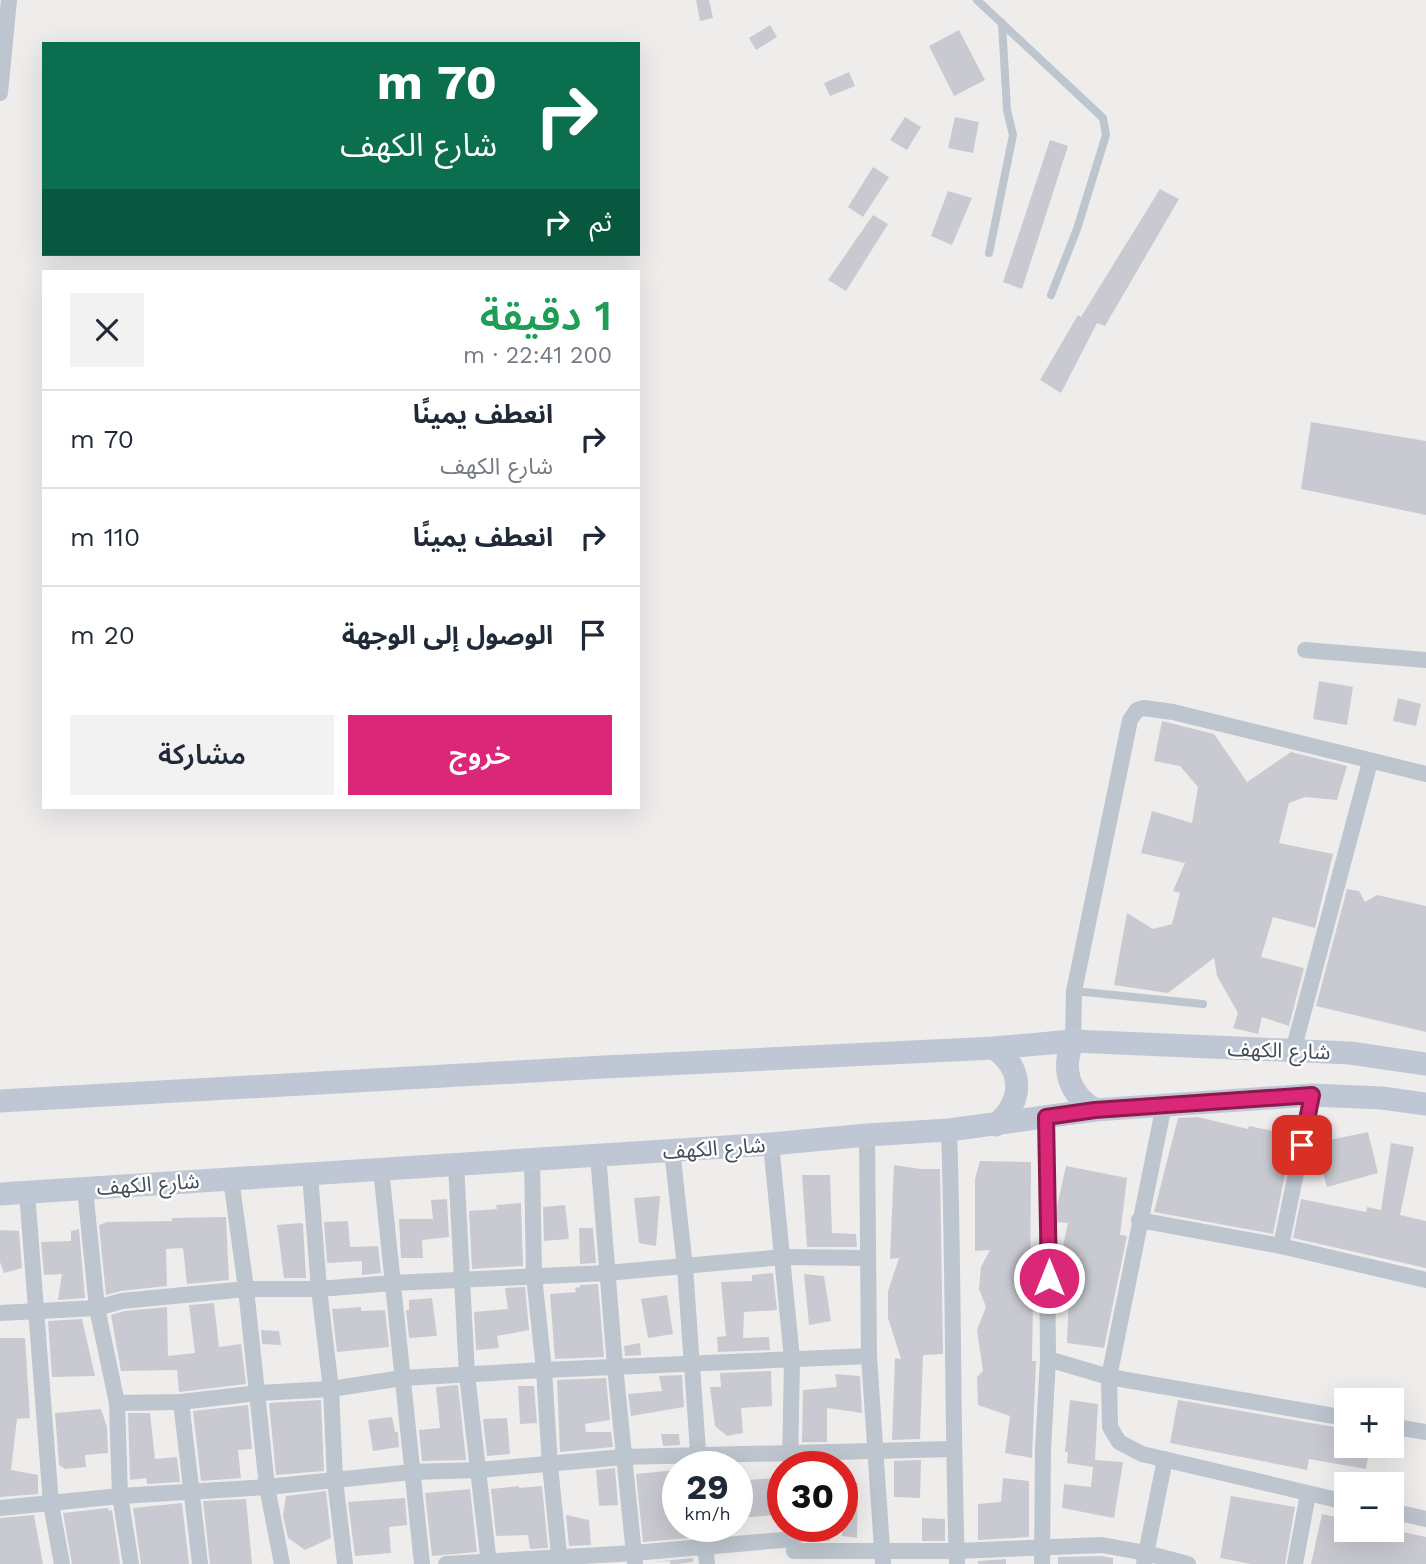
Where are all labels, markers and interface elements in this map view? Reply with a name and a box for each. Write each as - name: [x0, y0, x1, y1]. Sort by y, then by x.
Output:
- text: 70 m: [377, 53, 497, 111]
- icon: right: [521, 70, 612, 161]
- text: شارع الكهف: [340, 126, 497, 164]
- icon: right: [538, 203, 576, 241]
- text: ثم: [590, 207, 612, 237]
- text: 1 دقيقة: [480, 291, 612, 340]
- button: close: [70, 293, 144, 367]
- text: 200 m · 22:41: [463, 342, 612, 369]
- text: انعطف يمينًا: [413, 399, 553, 429]
- icon: right: [574, 420, 612, 458]
- text: 70 m: [70, 424, 134, 454]
- text: شارع الكهف: [440, 453, 553, 480]
- icon: right: [574, 518, 612, 556]
- text: 110 m: [70, 522, 140, 552]
- text: انعطف يمينًا: [413, 522, 553, 552]
- icon: arrive: [574, 616, 612, 654]
- text: 20 m: [70, 620, 135, 650]
- text: الوصول إلى الوجهة: [342, 620, 553, 650]
- button: مشاركة: [70, 715, 334, 795]
- button: خروج: [348, 715, 612, 795]
- street label: شارع الكهف: [1227, 1036, 1331, 1067]
- pin: [1272, 1115, 1332, 1175]
- icon: arrive: [1283, 1126, 1321, 1164]
- street label: شارع الكهف: [662, 1132, 766, 1167]
- street label: شارع الكهف: [96, 1168, 200, 1203]
- position arrow: [1012, 1241, 1086, 1315]
- map controls: [1334, 1388, 1404, 1542]
- button: +: [1334, 1388, 1404, 1458]
- speed limit sign: 30: [767, 1451, 858, 1542]
- text: 29: [686, 1466, 729, 1508]
- button: −: [1334, 1472, 1404, 1542]
- text: km/h: [684, 1503, 731, 1524]

